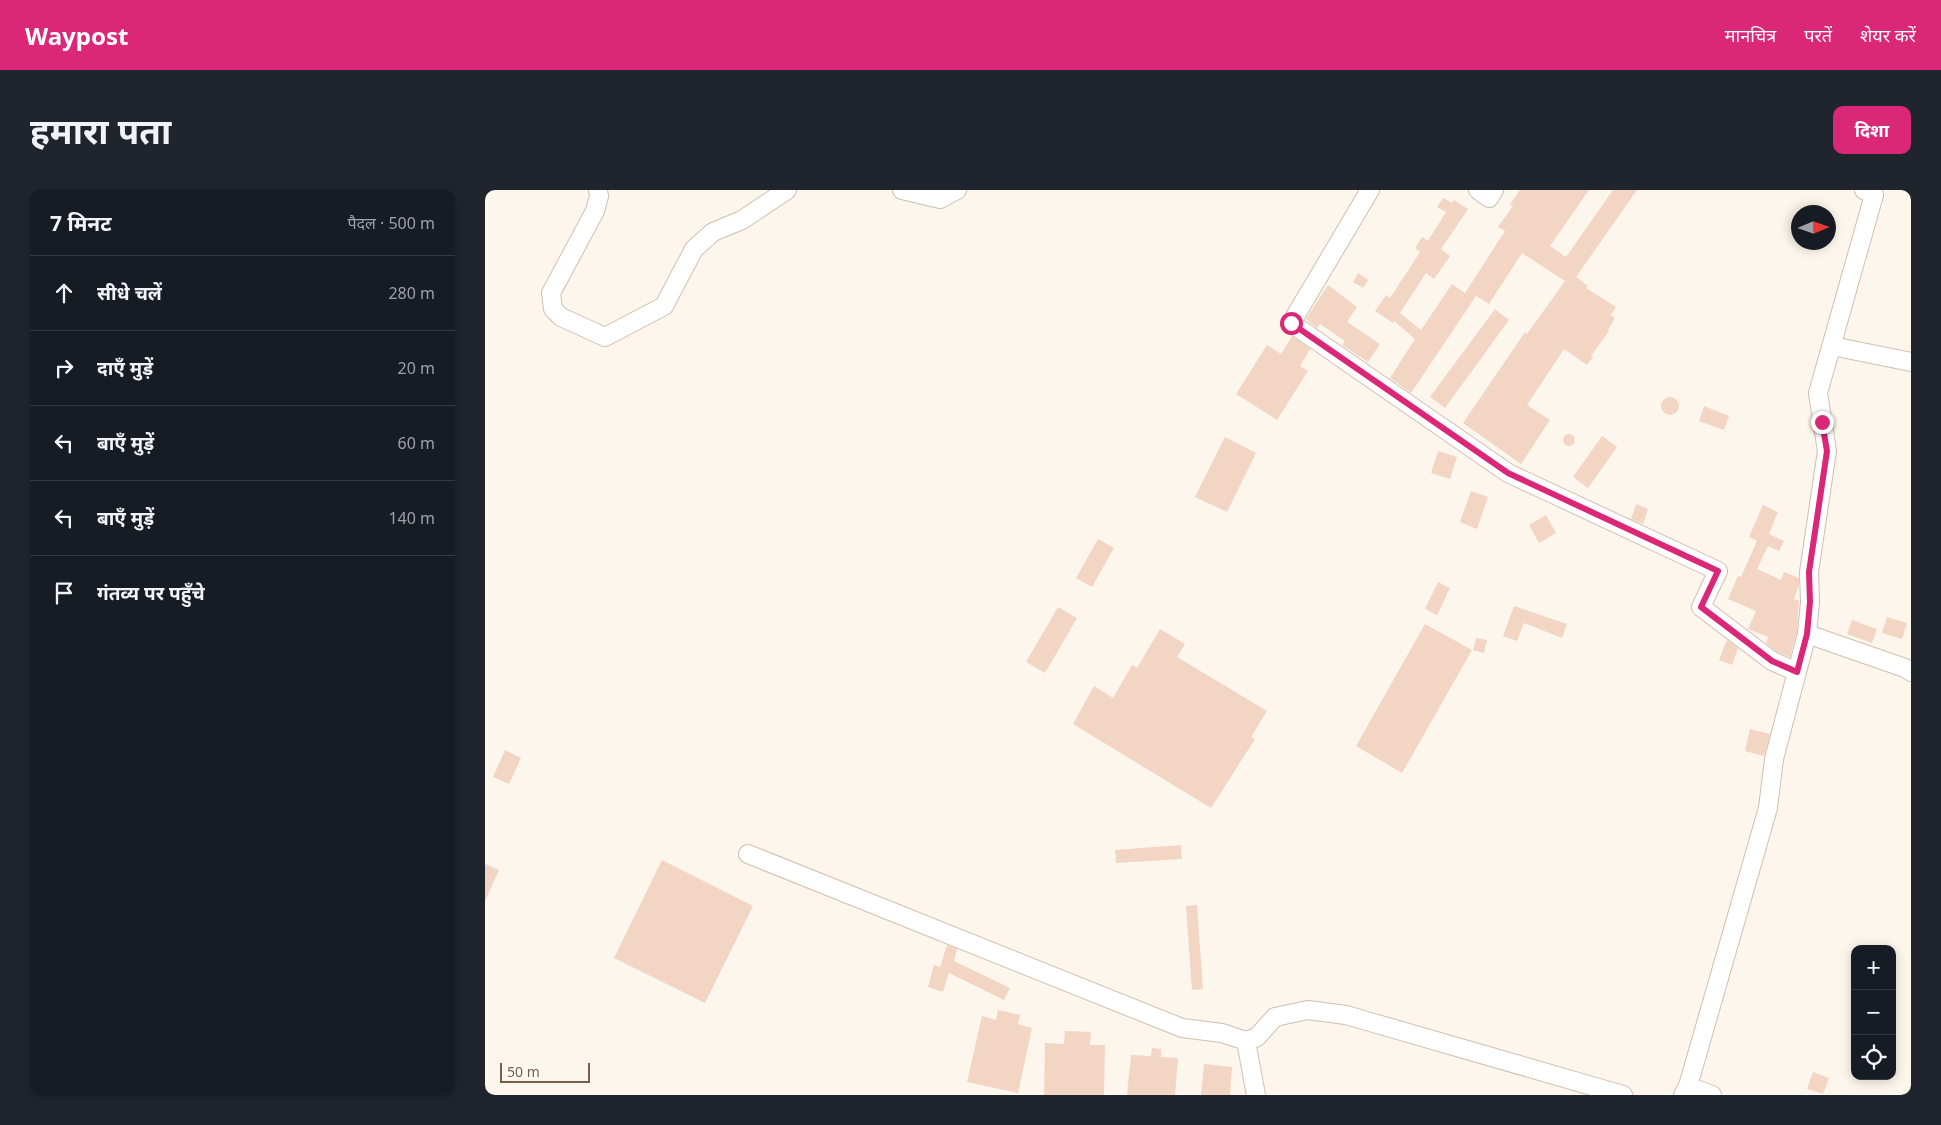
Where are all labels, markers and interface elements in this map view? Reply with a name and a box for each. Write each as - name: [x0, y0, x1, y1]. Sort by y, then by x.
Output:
- text: Waypost: [25, 19, 128, 52]
- text: मानचित्र: [1725, 23, 1776, 47]
- text: परतें: [1804, 23, 1832, 47]
- text: शेयर करें: [1860, 23, 1916, 47]
- button: दिशा: [1833, 106, 1911, 154]
- text: हमारा पता: [30, 107, 171, 154]
- north arrow: [1791, 205, 1836, 250]
- text: 7 मिनट: [50, 209, 112, 237]
- text: पैदल · 500 m: [347, 212, 435, 234]
- icon: ahead: [50, 279, 78, 307]
- text: सीधे चलें: [97, 280, 162, 306]
- text: 280 m: [388, 282, 435, 304]
- route start: [1280, 312, 1303, 335]
- icon: right: [50, 354, 78, 382]
- text: दाएँ मुड़ें: [97, 355, 153, 381]
- text: 20 m: [398, 357, 435, 379]
- route end: [1811, 411, 1834, 434]
- icon: left: [50, 429, 78, 457]
- text: बाएँ मुड़ें: [97, 430, 154, 456]
- text: 60 m: [398, 432, 435, 454]
- icon: left: [50, 504, 78, 532]
- text: बाएँ मुड़ें: [97, 505, 154, 531]
- text: 140 m: [388, 507, 435, 529]
- icon: arrive: [50, 579, 78, 607]
- text: गंतव्य पर पहुँचे: [97, 580, 205, 606]
- map controls: [1851, 945, 1896, 1080]
- button: +: [1851, 945, 1896, 990]
- button: −: [1851, 990, 1896, 1035]
- button: locate: [1851, 1035, 1896, 1080]
- scale bar: [500, 1060, 590, 1083]
- text: 50 m: [507, 1062, 540, 1081]

